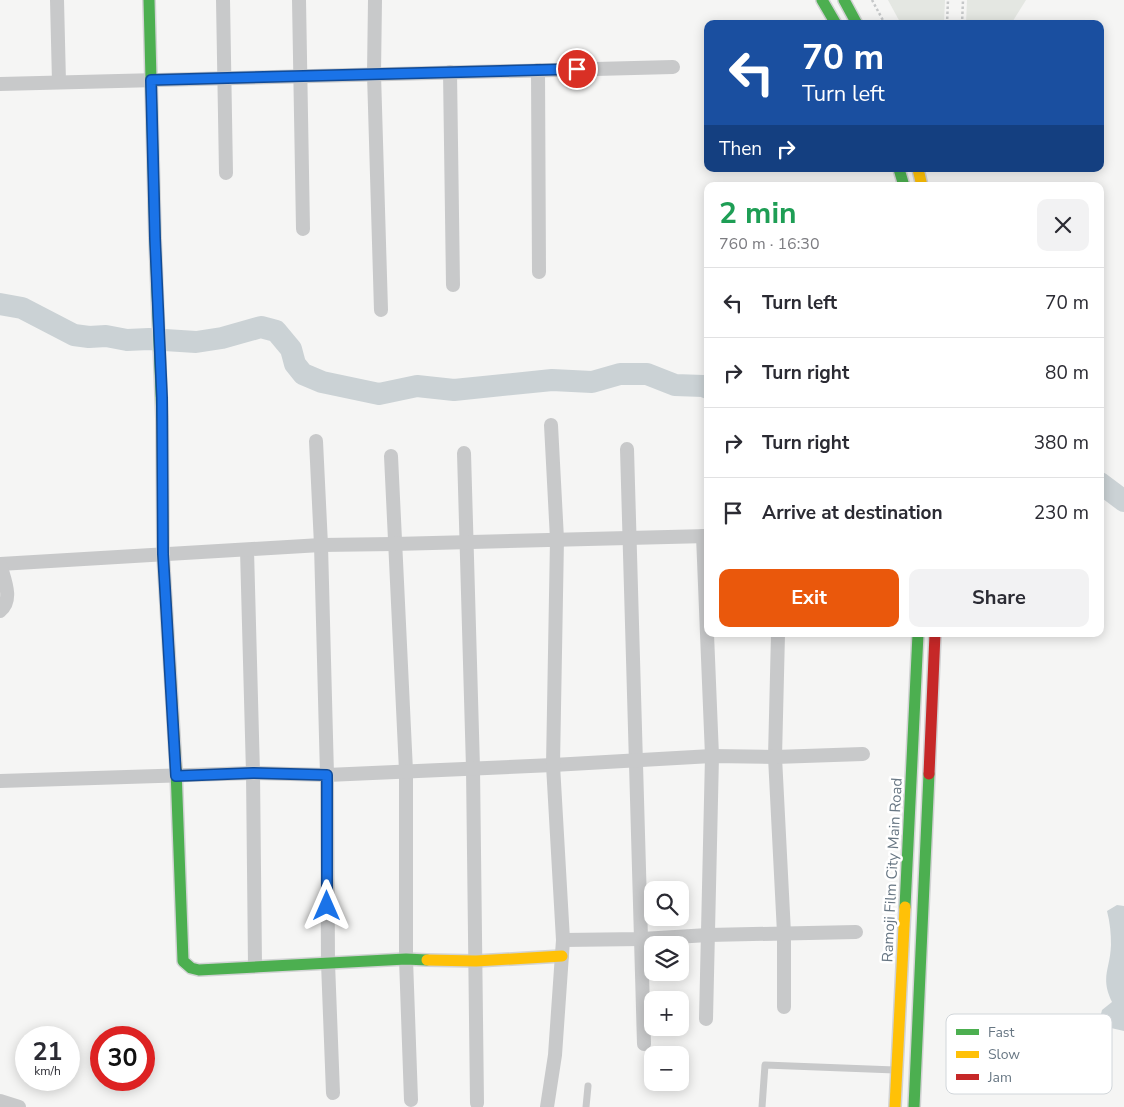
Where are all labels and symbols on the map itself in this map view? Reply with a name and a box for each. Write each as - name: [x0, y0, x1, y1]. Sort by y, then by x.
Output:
- pin: [556, 48, 598, 90]
- street label: Ramoji Film City Main Road: [877, 777, 907, 963]
- position arrow: [300, 879, 352, 931]
- legend: [946, 1014, 1112, 1094]
- text: Fast: [988, 1023, 1014, 1042]
- speed limit sign: 30: [90, 1026, 155, 1091]
- text: Slow: [988, 1045, 1020, 1064]
- text: Jam: [987, 1068, 1012, 1087]

